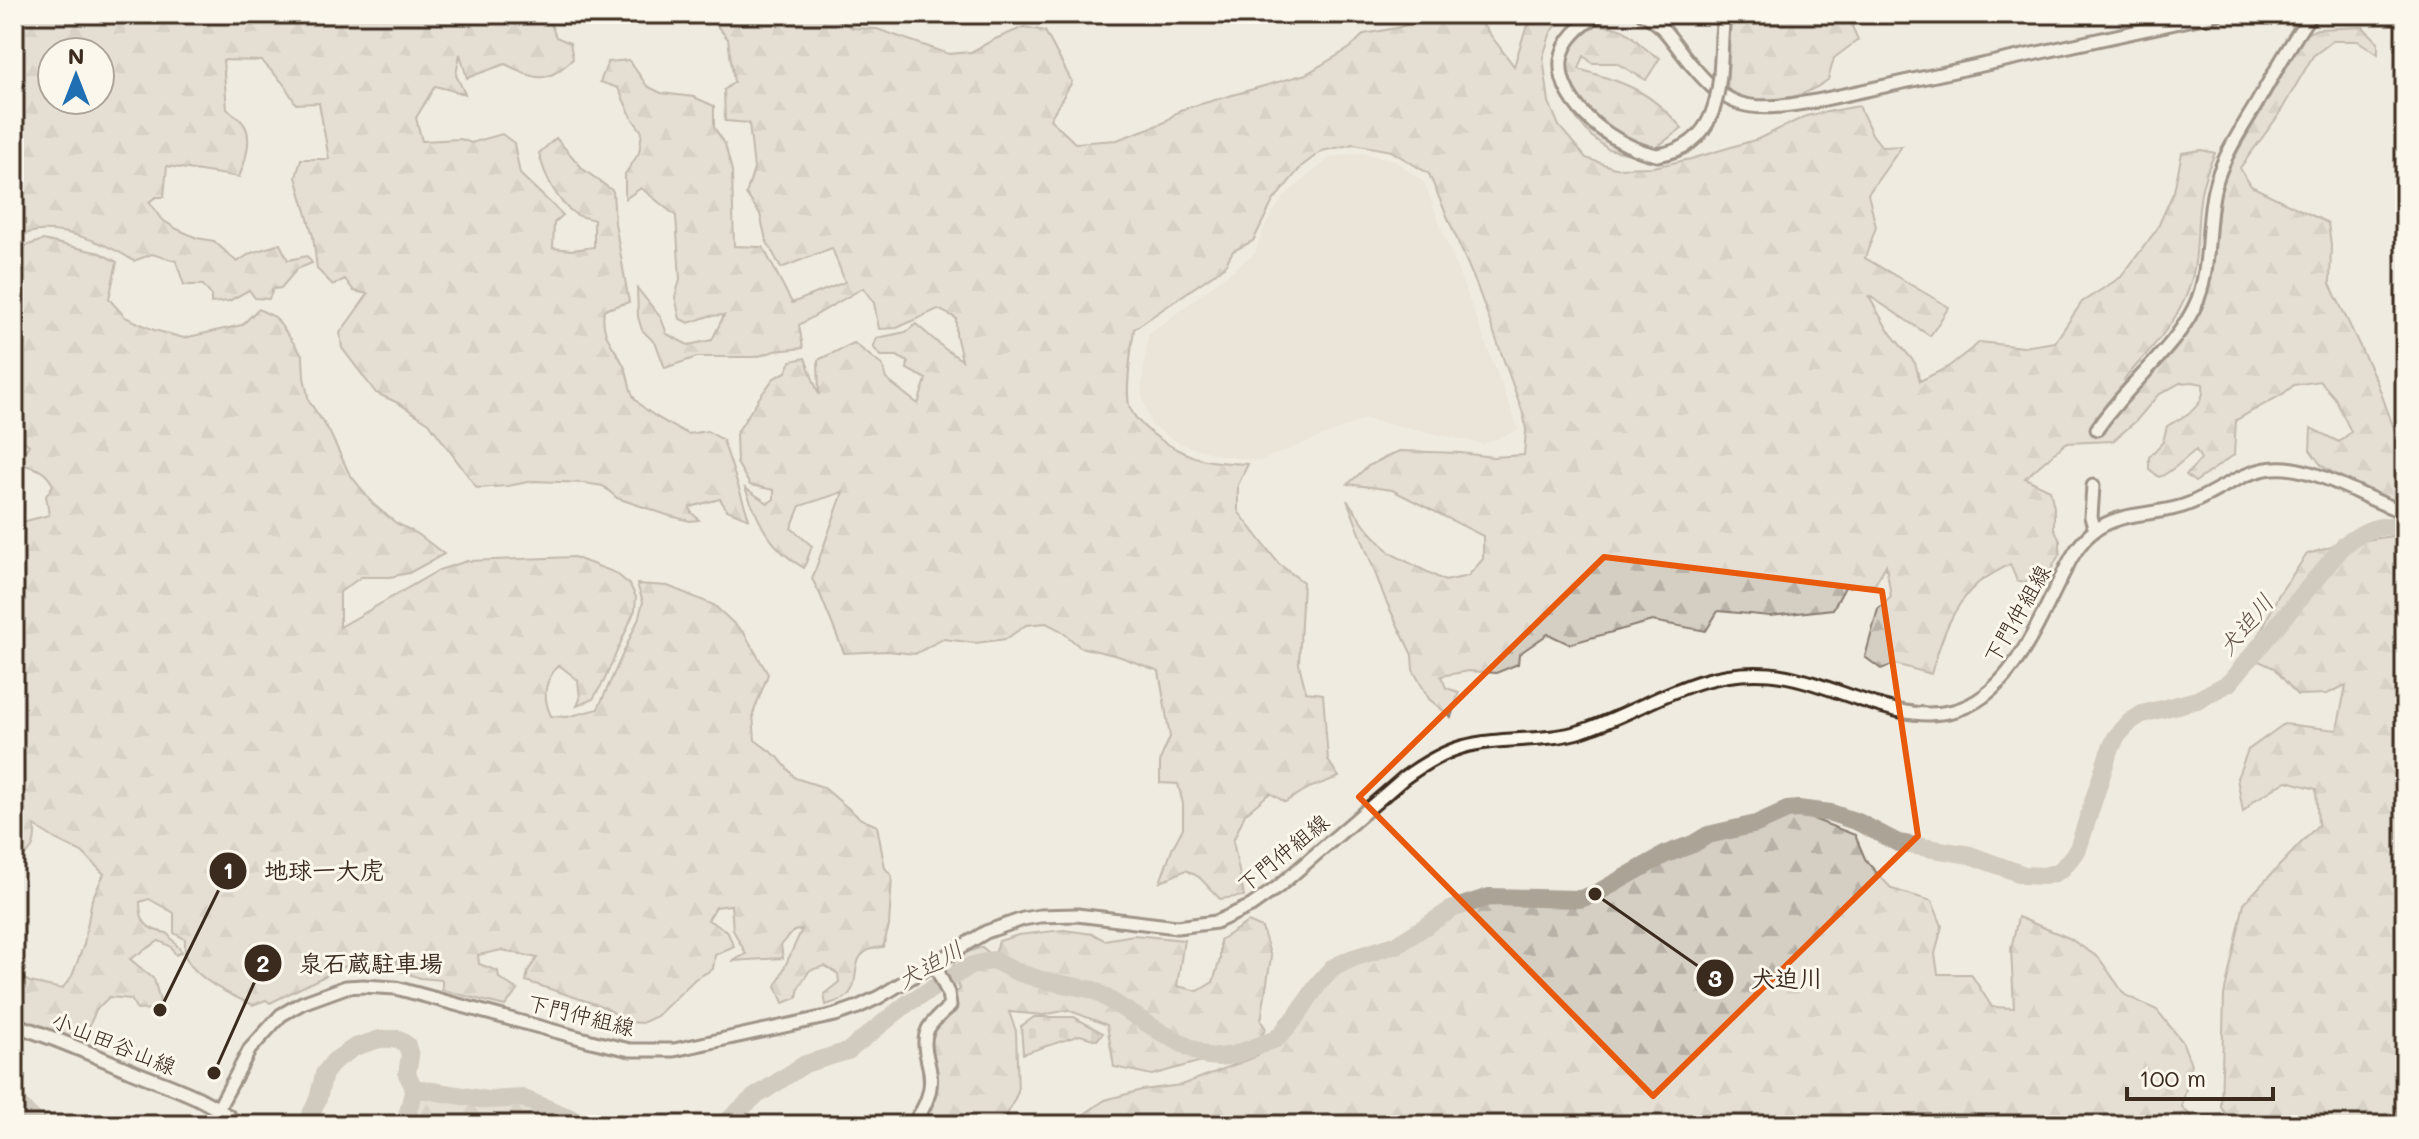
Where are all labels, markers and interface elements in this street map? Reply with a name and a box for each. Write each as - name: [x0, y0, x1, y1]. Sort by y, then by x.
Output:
- north arrow: [36, 36, 116, 116]
- text: N: [68, 41, 84, 70]
- street label: 下門仲組線: [1977, 559, 2057, 669]
- water label: 犬迫川: [2210, 586, 2280, 662]
- street label: 下門仲組線: [1231, 807, 1335, 898]
- callout: 地球一大虎: [208, 847, 400, 895]
- text: 1: [223, 854, 233, 885]
- text: 地球一大虎: [264, 854, 384, 885]
- water label: 犬迫川: [890, 933, 968, 995]
- callout: 泉石蔵駐車場: [243, 939, 459, 987]
- text: 2: [256, 947, 270, 978]
- text: 泉石蔵駐車場: [299, 947, 443, 978]
- callout: 犬迫川: [1695, 954, 1839, 1002]
- text: 3: [1708, 962, 1722, 993]
- text: 犬迫川: [1751, 962, 1823, 993]
- street label: 下門仲組線: [524, 987, 638, 1042]
- street label: 小山田谷山線: [48, 1004, 181, 1081]
- scale bar: [2127, 1051, 2273, 1101]
- text: 100 m: [2139, 1062, 2206, 1093]

